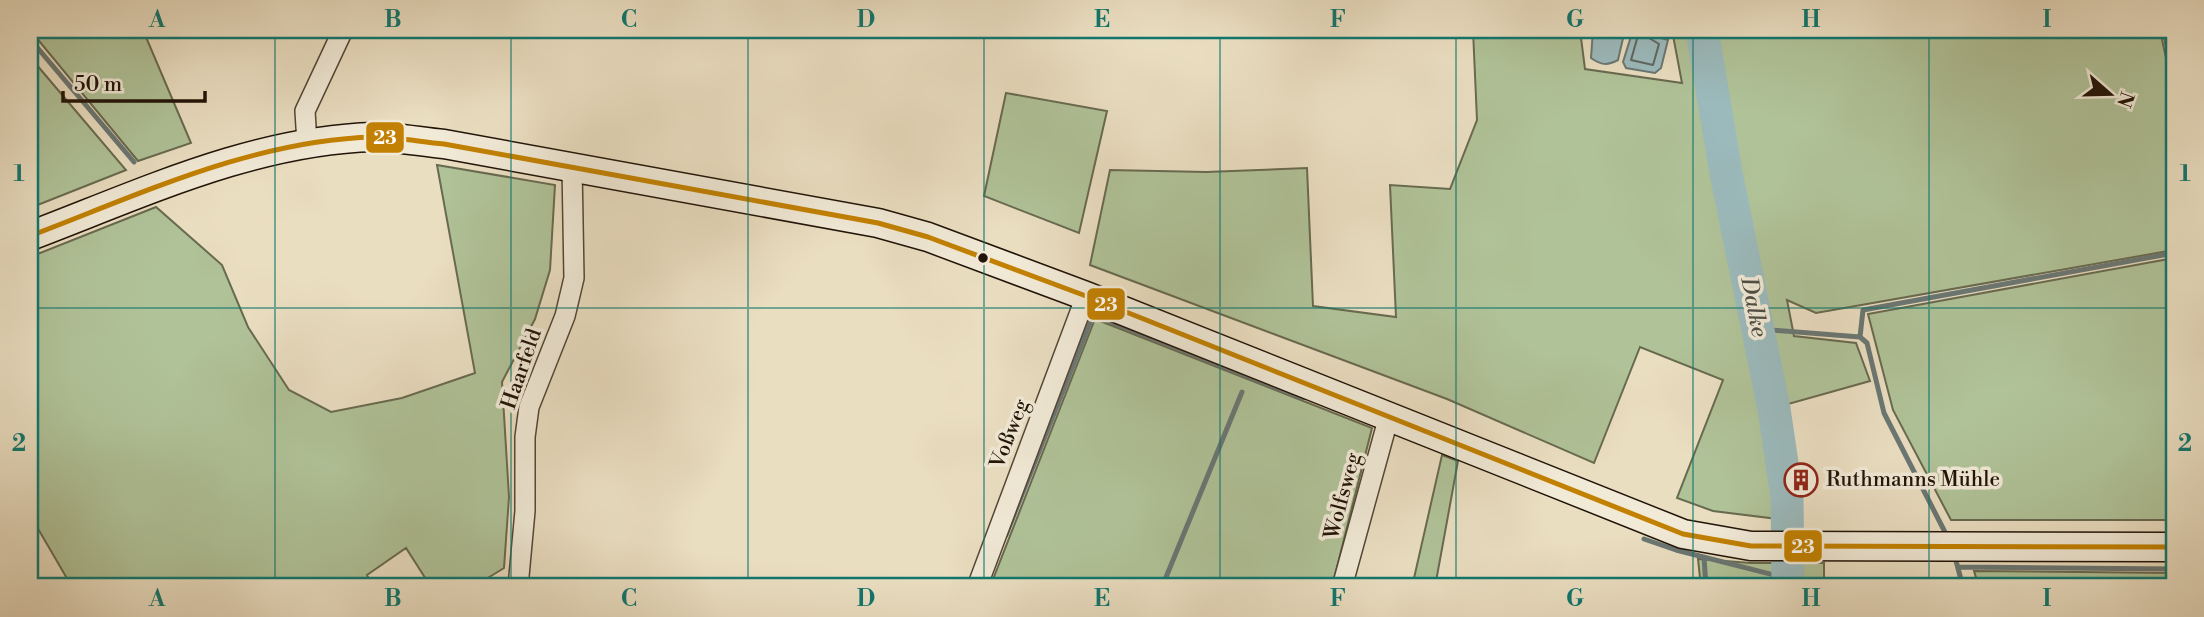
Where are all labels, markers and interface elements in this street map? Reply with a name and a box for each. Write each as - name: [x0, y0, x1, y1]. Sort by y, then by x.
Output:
- text: A: [148, 6, 166, 34]
- text: B: [384, 6, 402, 34]
- text: C: [621, 6, 637, 34]
- text: D: [857, 6, 875, 34]
- text: E: [1094, 6, 1110, 34]
- text: F: [1330, 6, 1346, 34]
- text: G: [1566, 6, 1584, 34]
- text: H: [1802, 6, 1821, 34]
- text: I: [2043, 6, 2052, 34]
- scale bar: [63, 60, 205, 104]
- north arrow: [2074, 60, 2144, 130]
- text: 50 m: [74, 72, 122, 98]
- text: N: [2111, 88, 2139, 111]
- line badge: 23: [365, 121, 405, 154]
- text: 23: [373, 126, 397, 150]
- text: 1: [13, 160, 25, 188]
- text: 1: [2179, 160, 2191, 188]
- unlabelled marker: [976, 251, 990, 265]
- water label: Dalke: [1734, 274, 1774, 340]
- line badge: 23: [1086, 287, 1126, 321]
- text: 23: [1094, 293, 1118, 317]
- street label: Haarfeld: [496, 325, 548, 413]
- street label: Voßweg: [985, 395, 1035, 473]
- text: 2: [12, 430, 26, 458]
- text: 2: [2178, 430, 2192, 458]
- street label: Wolfsweg: [1319, 450, 1367, 543]
- building icon: Ruthmanns Mühle: [1782, 461, 1820, 499]
- place label: Ruthmanns Mühle: [1826, 467, 2000, 493]
- line badge: 23: [1783, 529, 1823, 563]
- text: 23: [1791, 535, 1815, 559]
- text: A: [148, 585, 166, 613]
- text: B: [384, 585, 402, 613]
- text: C: [621, 585, 637, 613]
- text: D: [857, 585, 875, 613]
- text: E: [1094, 585, 1110, 613]
- text: F: [1330, 585, 1346, 613]
- text: G: [1566, 585, 1584, 613]
- text: H: [1802, 585, 1821, 613]
- text: I: [2043, 585, 2052, 613]

